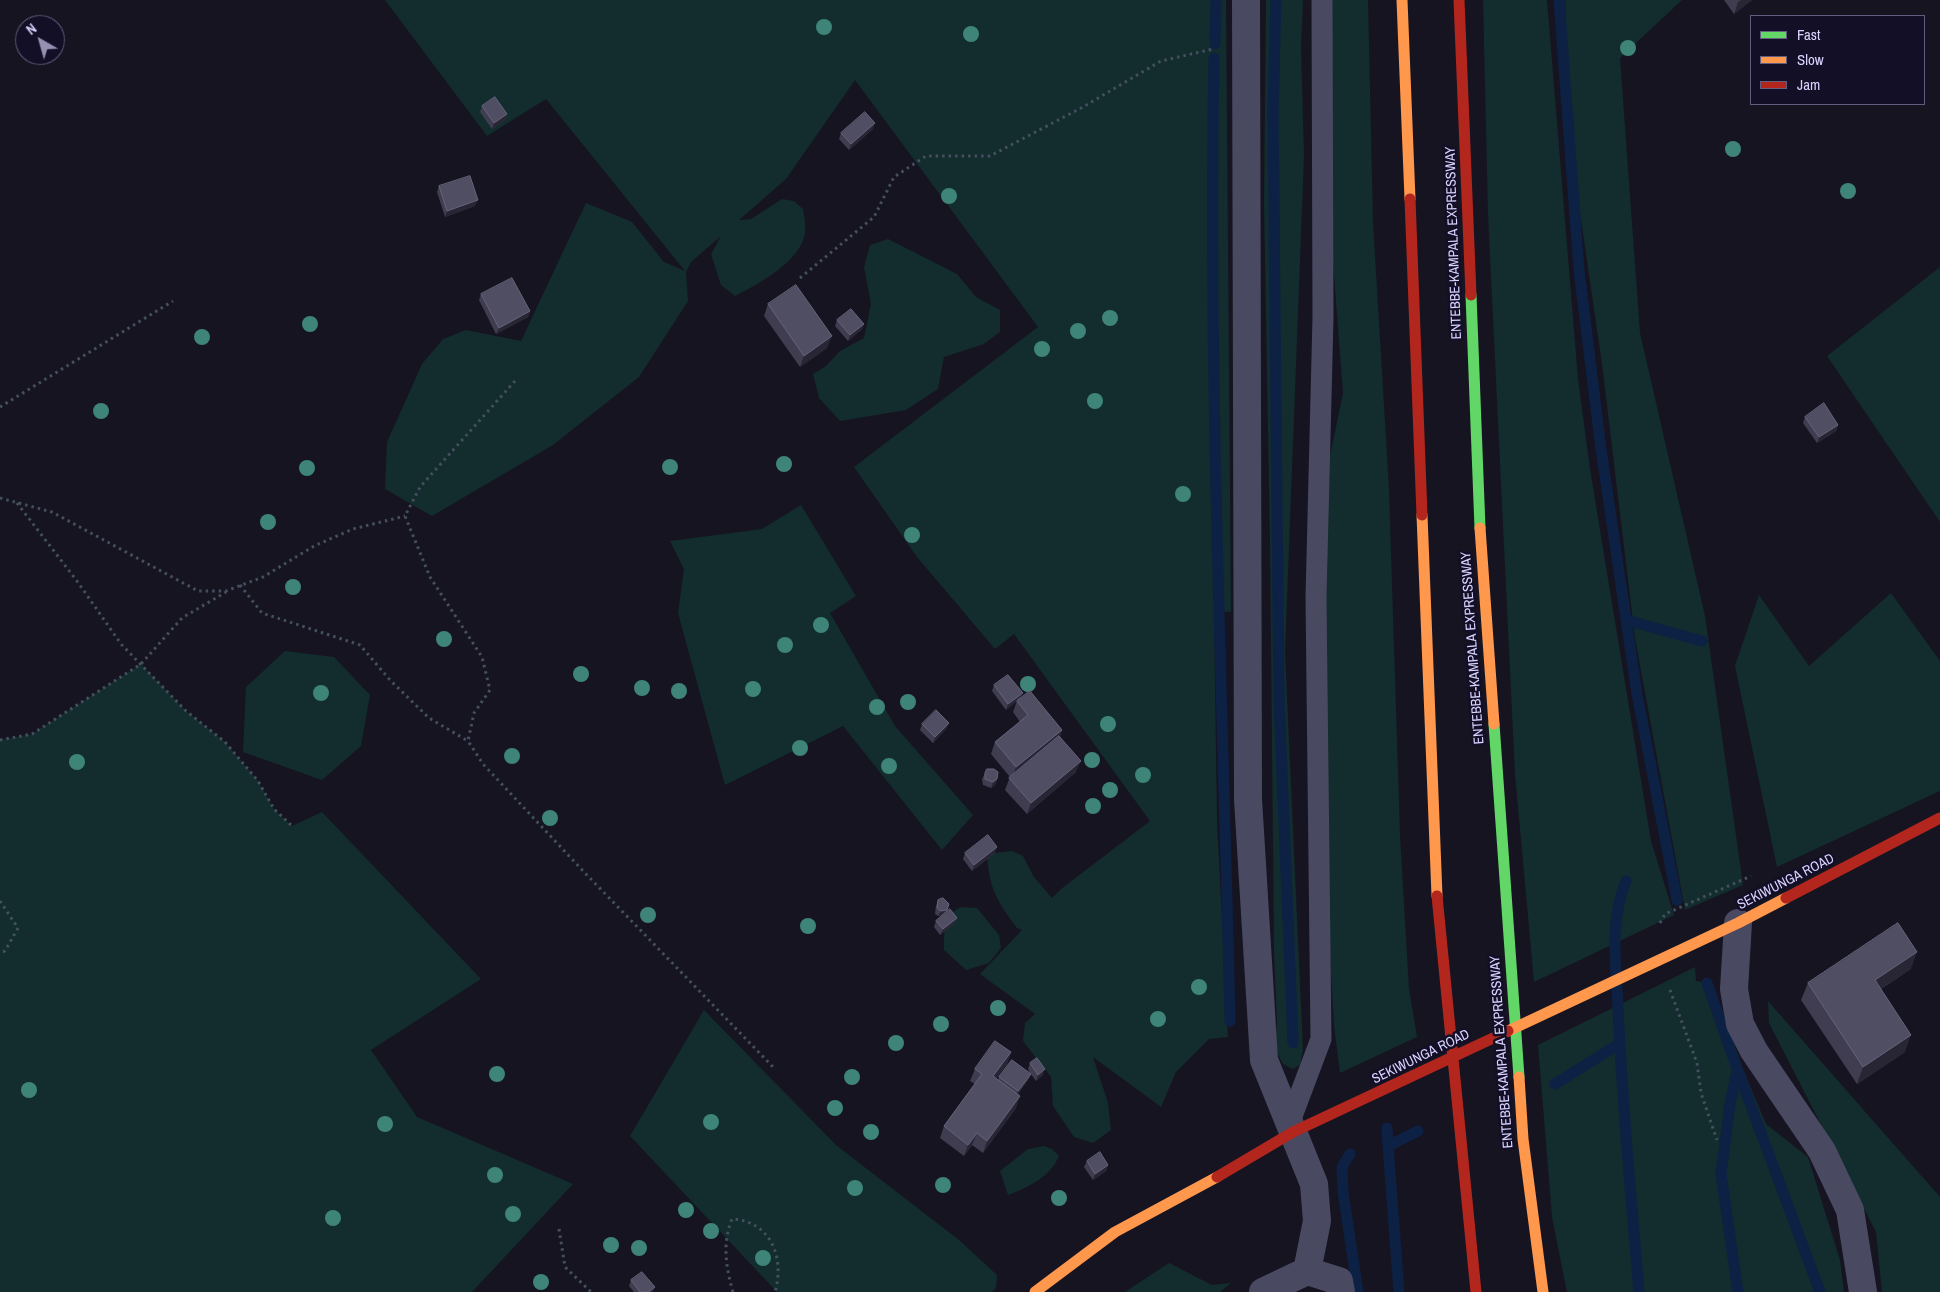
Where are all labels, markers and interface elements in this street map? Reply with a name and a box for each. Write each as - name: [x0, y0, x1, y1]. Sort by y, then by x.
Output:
- north arrow: [15, 15, 65, 65]
- legend: [1750, 15, 1925, 105]
- text: N: [23, 19, 40, 39]
- text: Fast: [1797, 24, 1820, 45]
- text: Slow: [1797, 49, 1824, 70]
- text: Jam: [1797, 74, 1820, 95]
- street label: ENTEBBE-KAMPALA EXPRESSWAY: [1442, 146, 1466, 340]
- street label: ENTEBBE-KAMPALA EXPRESSWAY: [1458, 551, 1488, 745]
- street label: SEKIWUNGA ROAD: [1735, 850, 1837, 914]
- street label: ENTEBBE-KAMPALA EXPRESSWAY: [1487, 955, 1517, 1149]
- street label: SEKIWUNGA ROAD: [1369, 1026, 1473, 1088]

